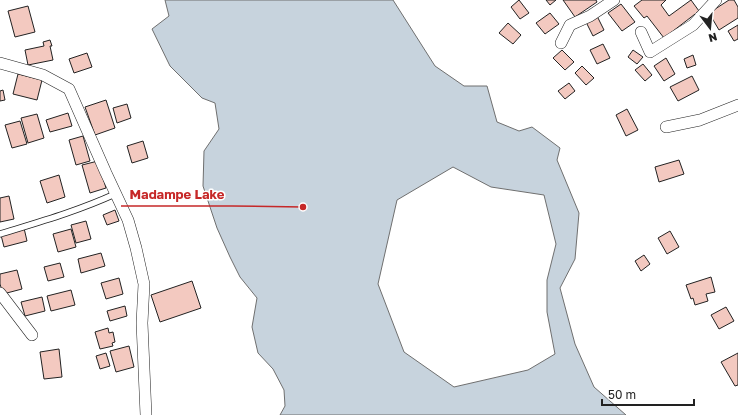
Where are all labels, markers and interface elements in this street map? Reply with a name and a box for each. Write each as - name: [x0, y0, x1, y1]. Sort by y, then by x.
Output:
- north arrow: [690, 8, 730, 48]
- text: N: [707, 31, 719, 45]
- callout: Madampe Lake: [121, 181, 232, 206]
- text: Madampe Lake: [130, 186, 225, 202]
- scale bar: [602, 381, 694, 407]
- text: 50 m: [608, 387, 636, 402]

